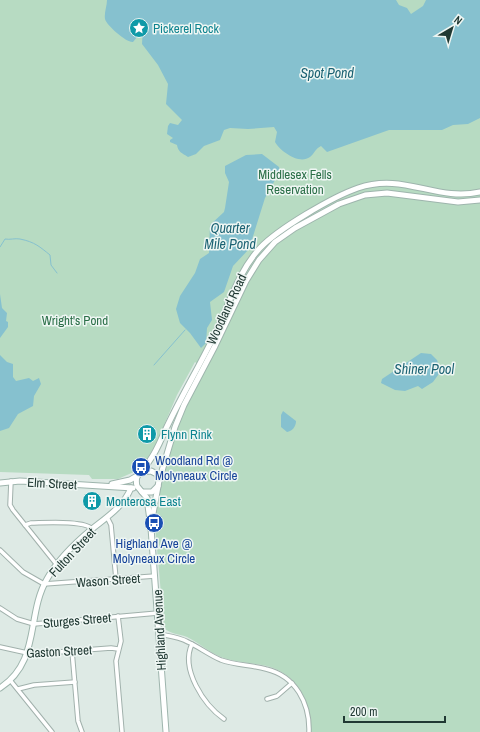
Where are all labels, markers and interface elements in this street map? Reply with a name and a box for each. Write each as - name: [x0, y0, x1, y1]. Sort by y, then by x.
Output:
- north arrow: [432, 8, 472, 48]
- text: N: [451, 13, 465, 28]
- place icon: Pickerel Rock: [128, 17, 150, 39]
- place label: Pickerel Rock: [153, 20, 219, 37]
- water label: Spot Pond: [300, 64, 354, 82]
- park label: Middlesex Fells Reservation: [258, 166, 332, 198]
- water label: Quarter Mile Pond: [204, 219, 256, 253]
- street label: Woodland Road: [203, 271, 250, 347]
- park label: Wright's Pond: [42, 312, 108, 329]
- water label: Shiner Pool: [394, 360, 454, 378]
- building icon: Flynn Rink: [136, 423, 158, 445]
- place label: Flynn Rink: [161, 426, 213, 443]
- place label: Woodland Rd @ Molyneaux Circle: [155, 452, 237, 484]
- bus stop icon: Woodland Rd @ Molyneaux Circle: [130, 456, 152, 478]
- street label: Elm Street: [27, 474, 77, 493]
- building icon: Monterosa East: [81, 490, 103, 512]
- place label: Monterosa East: [106, 493, 181, 510]
- bus stop icon: Highland Ave @ Molyneaux Circle: [143, 512, 165, 534]
- street label: Fulton Street: [45, 524, 99, 580]
- place label: Highland Ave @ Molyneaux Circle: [113, 535, 195, 567]
- street label: Wason Street: [75, 570, 141, 591]
- street label: Highland Avenue: [149, 589, 170, 671]
- street label: Sturges Street: [42, 609, 112, 632]
- street label: Gaston Street: [26, 641, 92, 662]
- scale bar: [344, 698, 445, 724]
- text: 200 m: [350, 704, 377, 720]

